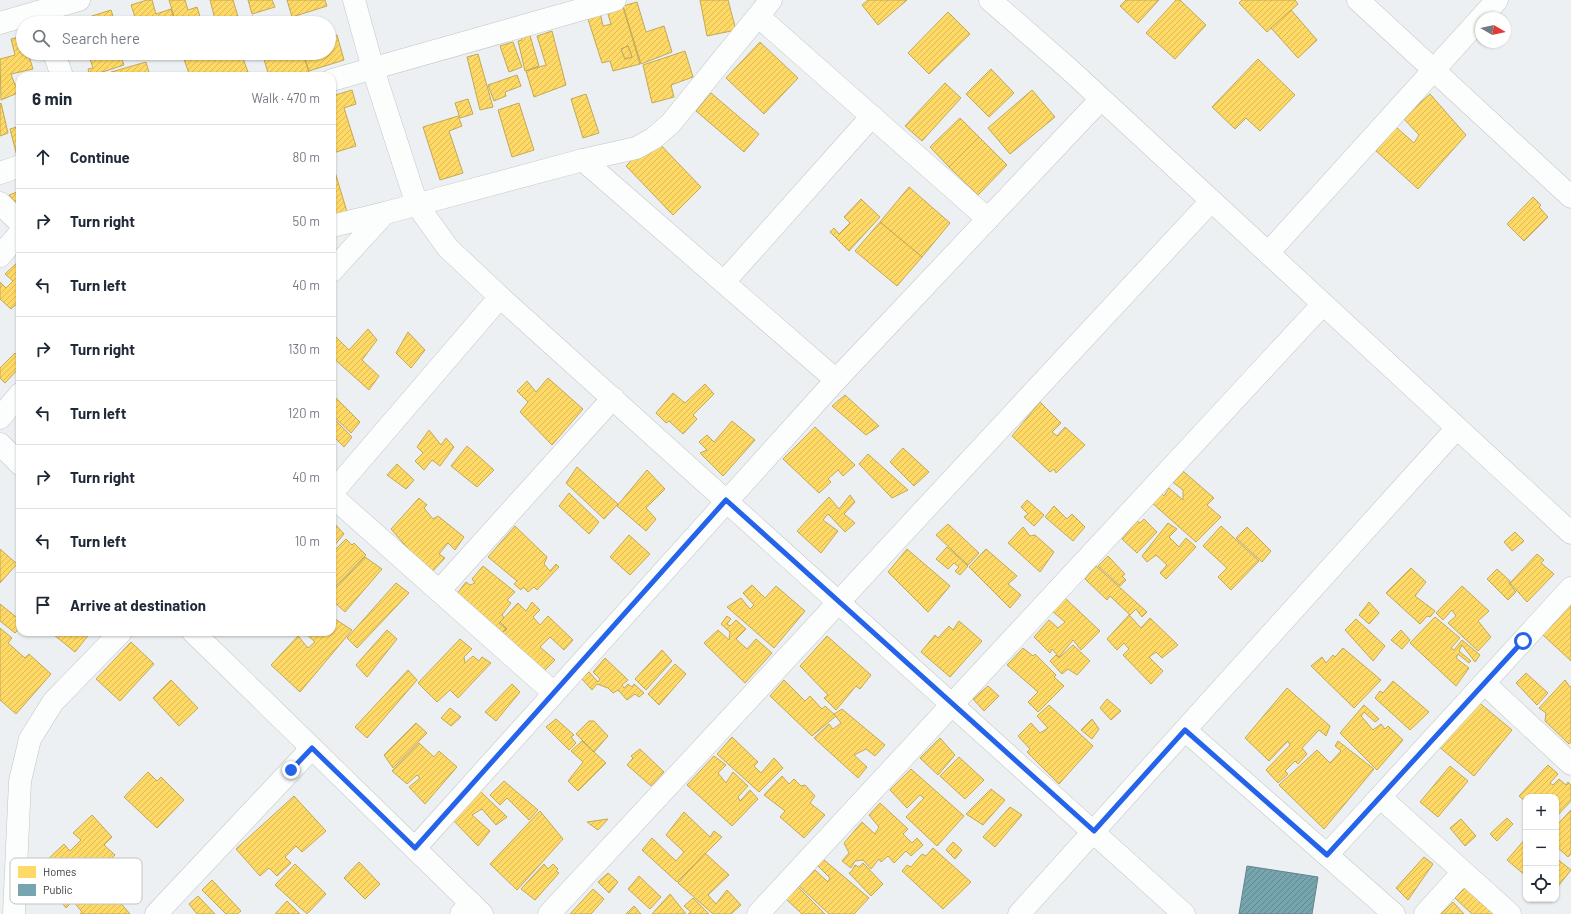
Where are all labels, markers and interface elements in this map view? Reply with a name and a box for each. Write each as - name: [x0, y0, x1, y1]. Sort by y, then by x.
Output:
- north arrow: [1475, 12, 1511, 48]
- search box: [16, 16, 336, 60]
- icon: search: [30, 27, 52, 49]
- text: Search here: [62, 29, 140, 47]
- text: 6 min: [32, 88, 72, 108]
- text: Walk · 470 m: [252, 90, 320, 106]
- icon: ahead: [32, 146, 54, 168]
- text: Continue: [70, 148, 130, 166]
- text: 80 m: [293, 149, 320, 165]
- icon: right: [32, 210, 54, 232]
- text: Turn right: [70, 212, 135, 230]
- text: 50 m: [293, 213, 320, 229]
- icon: left: [32, 274, 54, 296]
- text: Turn left: [70, 276, 126, 294]
- text: 40 m: [292, 277, 320, 293]
- icon: right: [32, 338, 54, 360]
- text: Turn right: [70, 340, 135, 358]
- text: 130 m: [288, 341, 320, 357]
- icon: left: [32, 402, 54, 424]
- text: Turn left: [70, 404, 126, 422]
- text: 120 m: [288, 405, 320, 421]
- icon: right: [32, 466, 54, 488]
- text: Turn right: [70, 468, 135, 486]
- text: 40 m: [292, 469, 320, 485]
- icon: left: [32, 530, 54, 552]
- text: Turn left: [70, 532, 126, 550]
- text: 10 m: [295, 533, 320, 549]
- icon: arrive: [32, 594, 54, 616]
- text: Arrive at destination: [70, 596, 206, 614]
- route start: [1514, 632, 1532, 650]
- route end: [282, 761, 300, 779]
- map controls: [1523, 794, 1559, 902]
- button: +: [1523, 794, 1559, 830]
- button: −: [1523, 830, 1559, 866]
- legend: [10, 858, 142, 904]
- text: Homes: [43, 865, 76, 878]
- button: locate: [1523, 866, 1559, 902]
- text: Public: [43, 883, 73, 896]

